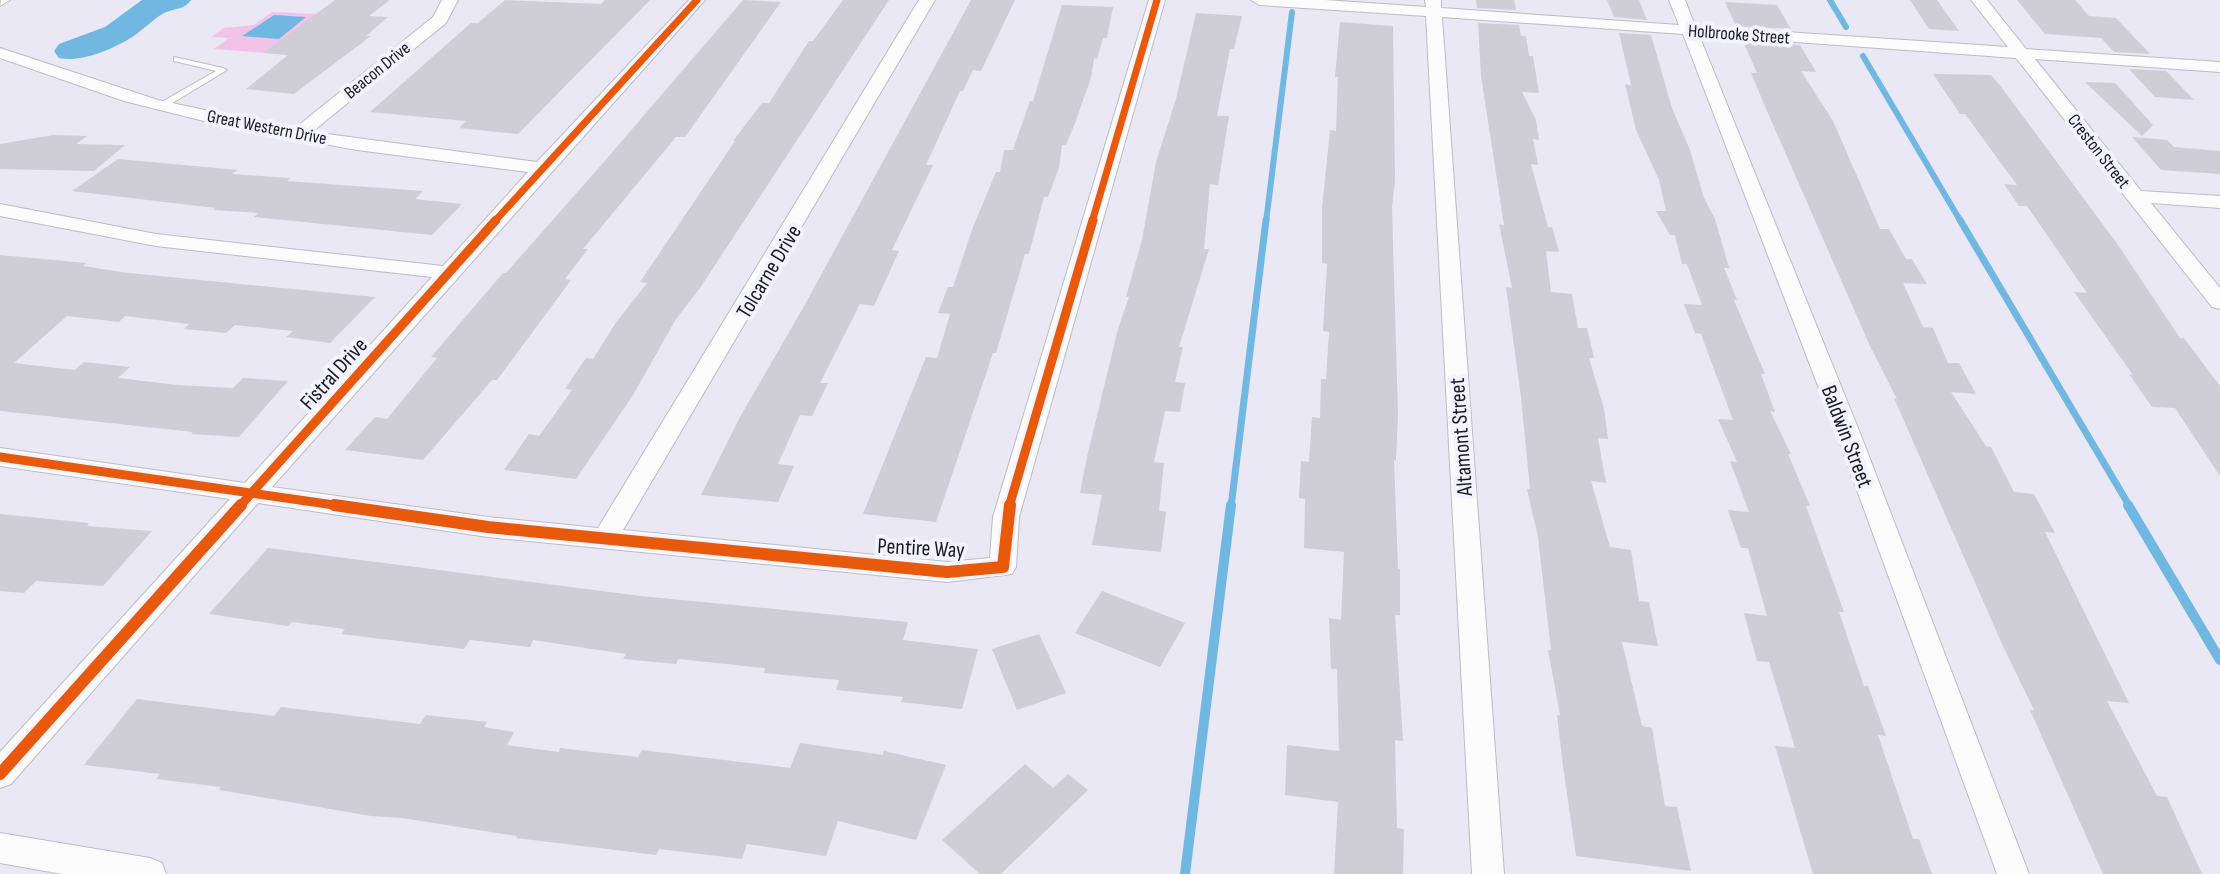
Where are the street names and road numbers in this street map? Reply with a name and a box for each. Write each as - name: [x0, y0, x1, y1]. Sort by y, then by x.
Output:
- street label: Holbrooke Street: [1687, 20, 1791, 49]
- street label: Beacon Drive: [340, 37, 415, 103]
- street label: Great Western Drive: [205, 106, 328, 149]
- street label: Creston Street: [2063, 110, 2134, 193]
- street label: Tolcarne Drive: [731, 220, 808, 323]
- street label: Fistral Drive: [295, 332, 374, 416]
- street label: Altamont Street: [1444, 377, 1479, 498]
- street label: Baldwin Street: [1815, 382, 1879, 492]
- street label: Pentire Way: [877, 533, 966, 564]

